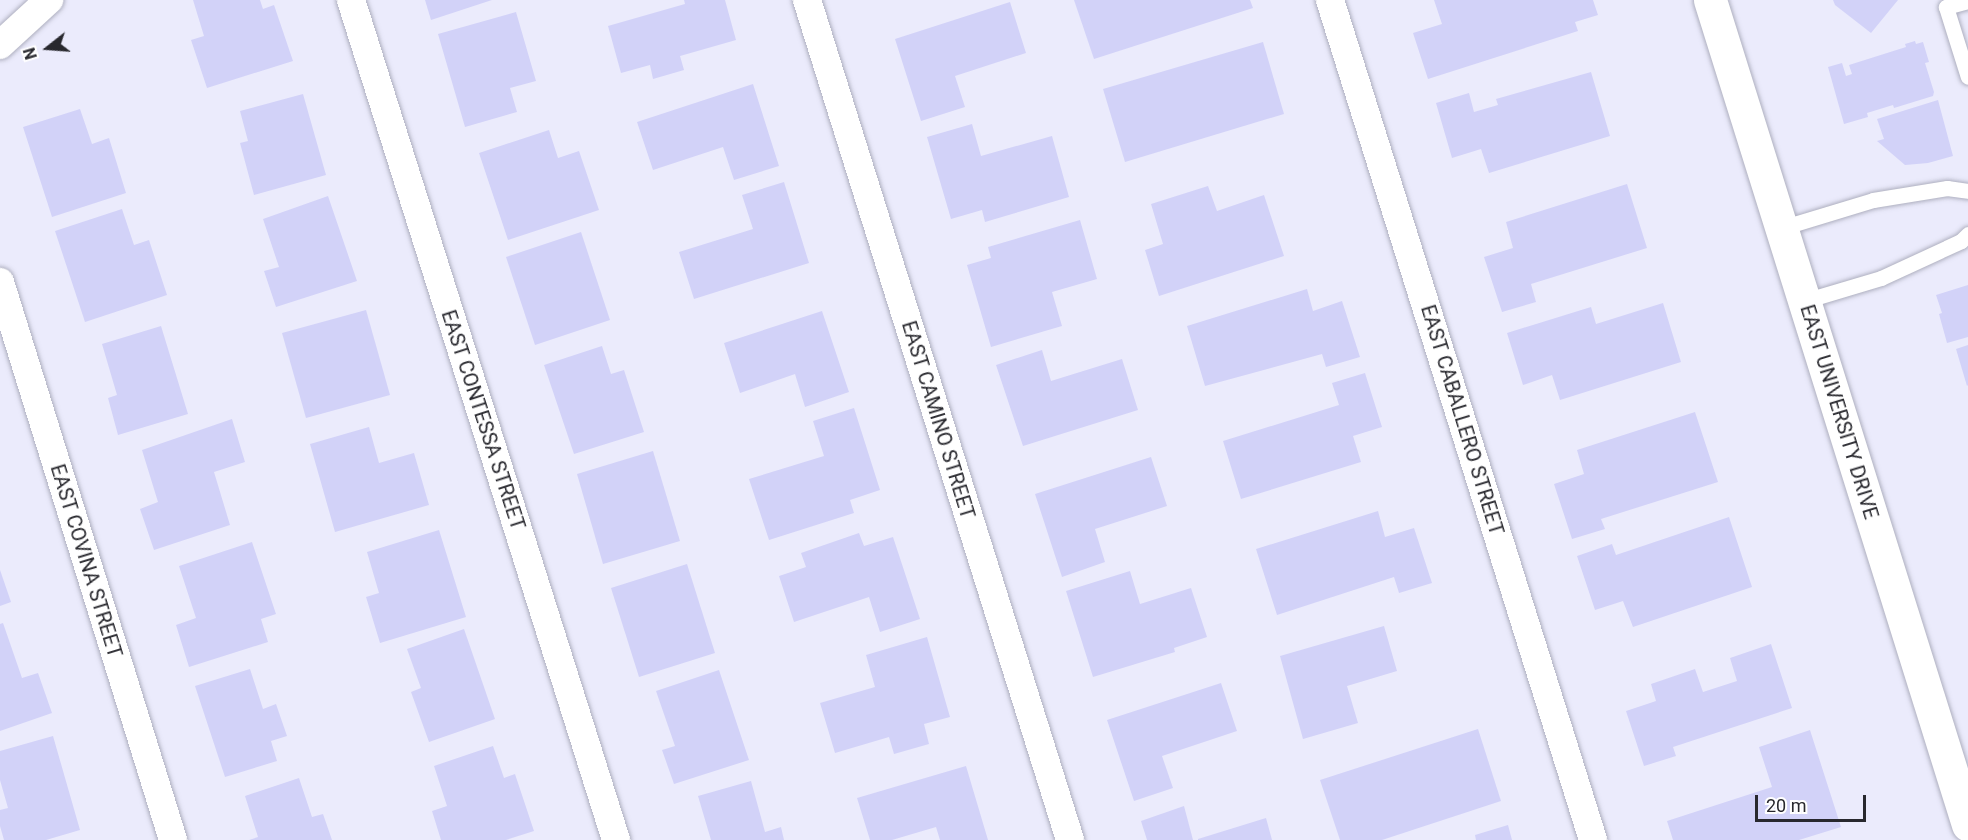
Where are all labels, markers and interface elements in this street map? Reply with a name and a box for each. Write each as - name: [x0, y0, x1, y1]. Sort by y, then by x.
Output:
- north arrow: [18, 18, 78, 78]
- text: N: [20, 45, 41, 62]
- street label: EAST CABALLERO STREET: [1415, 302, 1509, 538]
- street label: EAST UNIVERSITY DRIVE: [1795, 302, 1883, 522]
- street label: EAST CONTESSA STREET: [436, 307, 530, 533]
- street label: EAST CAMINO STREET: [896, 318, 980, 522]
- street label: EAST COVINA STREET: [45, 461, 127, 661]
- scale bar: [1758, 783, 1869, 821]
- text: 20 m: [1766, 795, 1806, 816]

